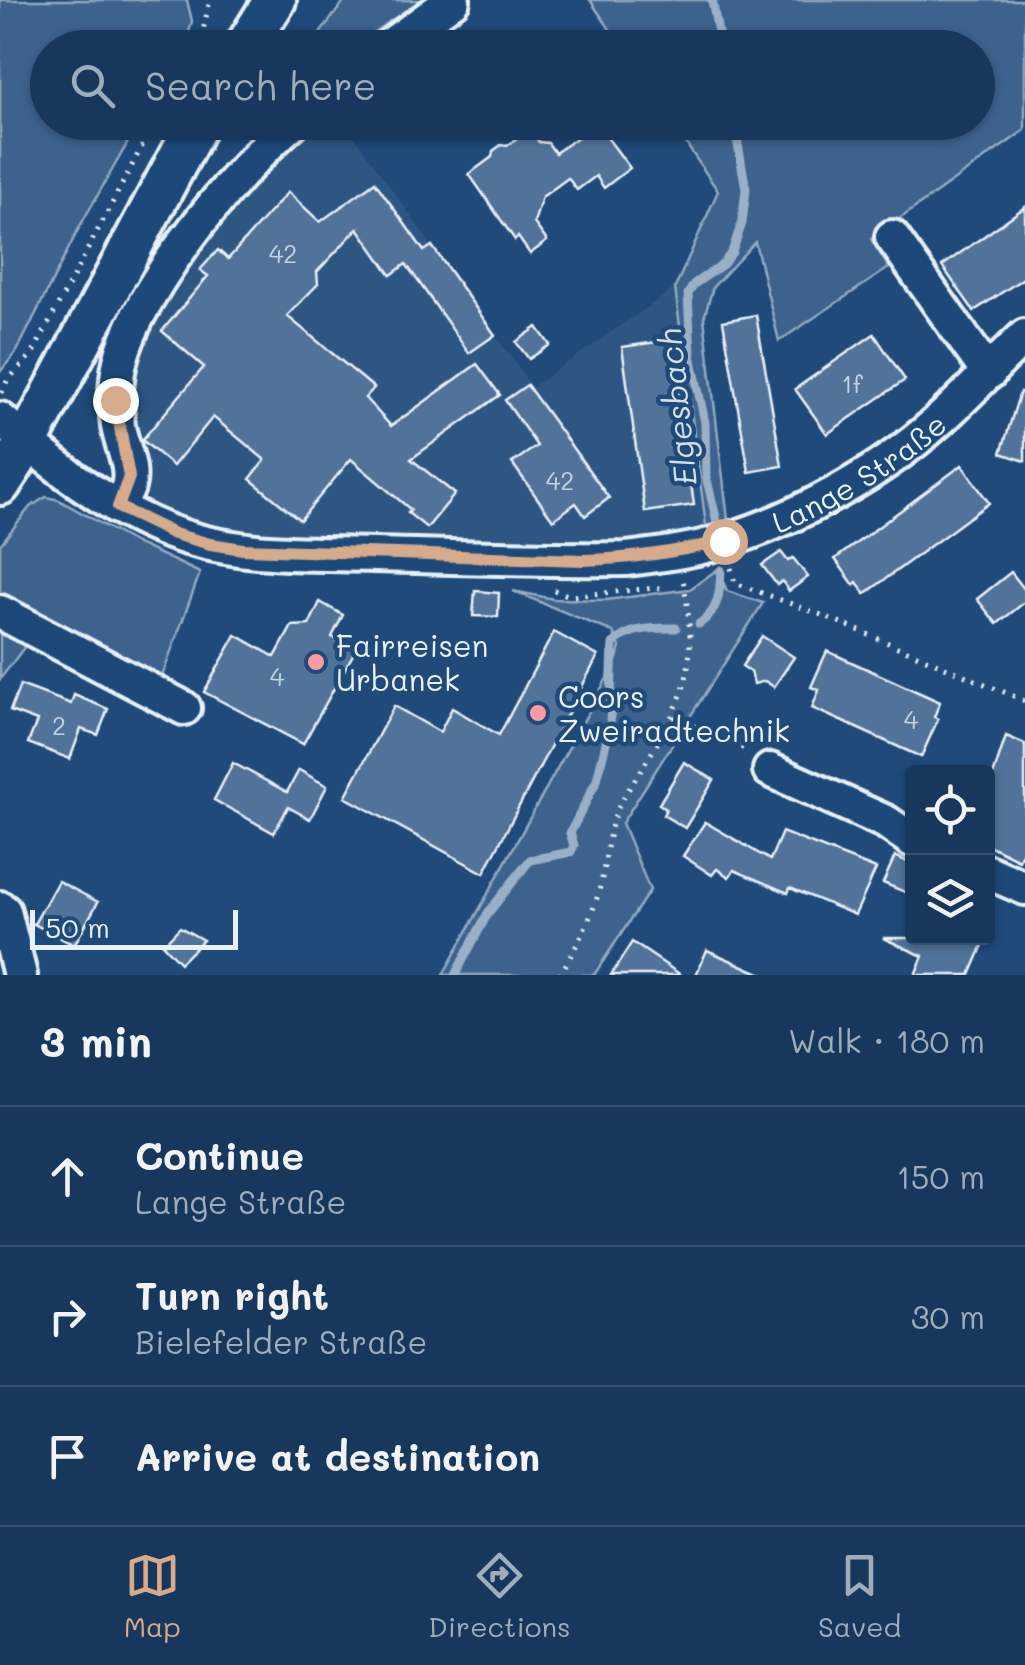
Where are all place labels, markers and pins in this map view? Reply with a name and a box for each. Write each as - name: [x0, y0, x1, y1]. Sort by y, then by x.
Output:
- place label: Fairreisen Urbanek: [336, 625, 488, 699]
- marker: Fairreisen Urbanek: [305, 651, 327, 673]
- place label: Coors Zweiradtechnik: [558, 676, 790, 750]
- marker: Coors Zweiradtechnik: [527, 702, 549, 724]

